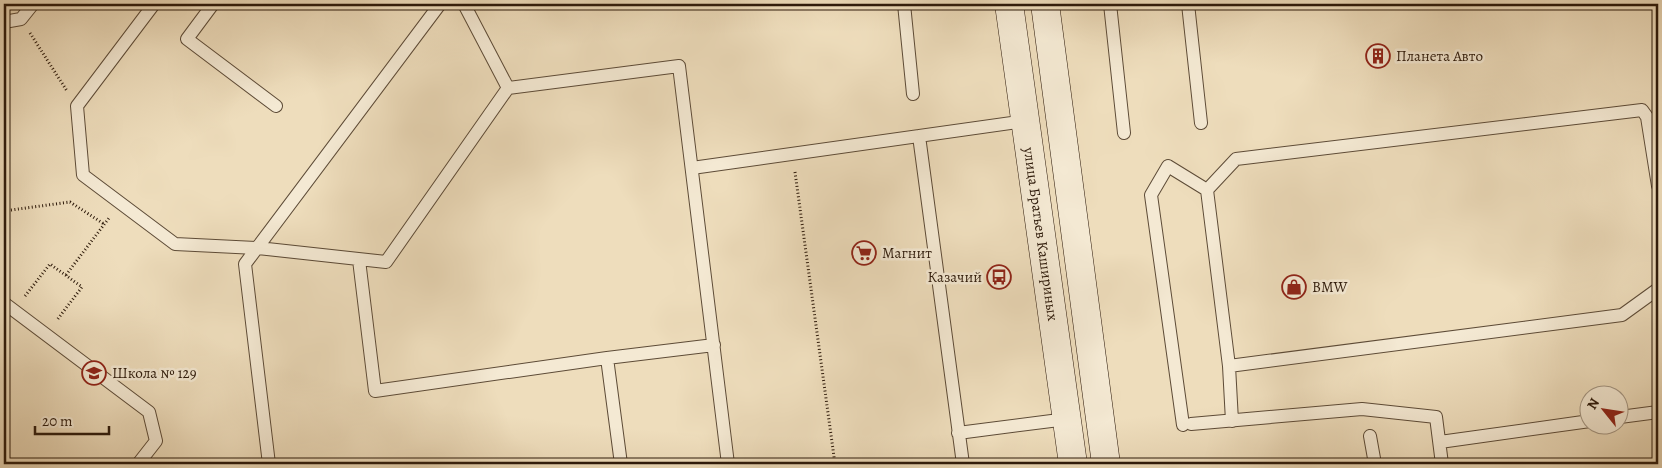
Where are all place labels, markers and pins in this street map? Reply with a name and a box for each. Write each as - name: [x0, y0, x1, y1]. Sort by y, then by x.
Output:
- building icon: Планета Авто: [1365, 43, 1391, 69]
- place label: Планета Авто: [1396, 46, 1483, 66]
- supermarket icon: Магнит: [851, 240, 877, 266]
- place label: Магнит: [882, 243, 932, 263]
- bus stop icon: Казачий: [986, 264, 1012, 290]
- place label: Казачий: [928, 267, 982, 287]
- shop icon: BMW: [1281, 274, 1307, 300]
- place label: BMW: [1312, 277, 1348, 297]
- school or university icon: Школа № 129: [81, 360, 107, 386]
- place label: Школа № 129: [112, 363, 197, 383]

